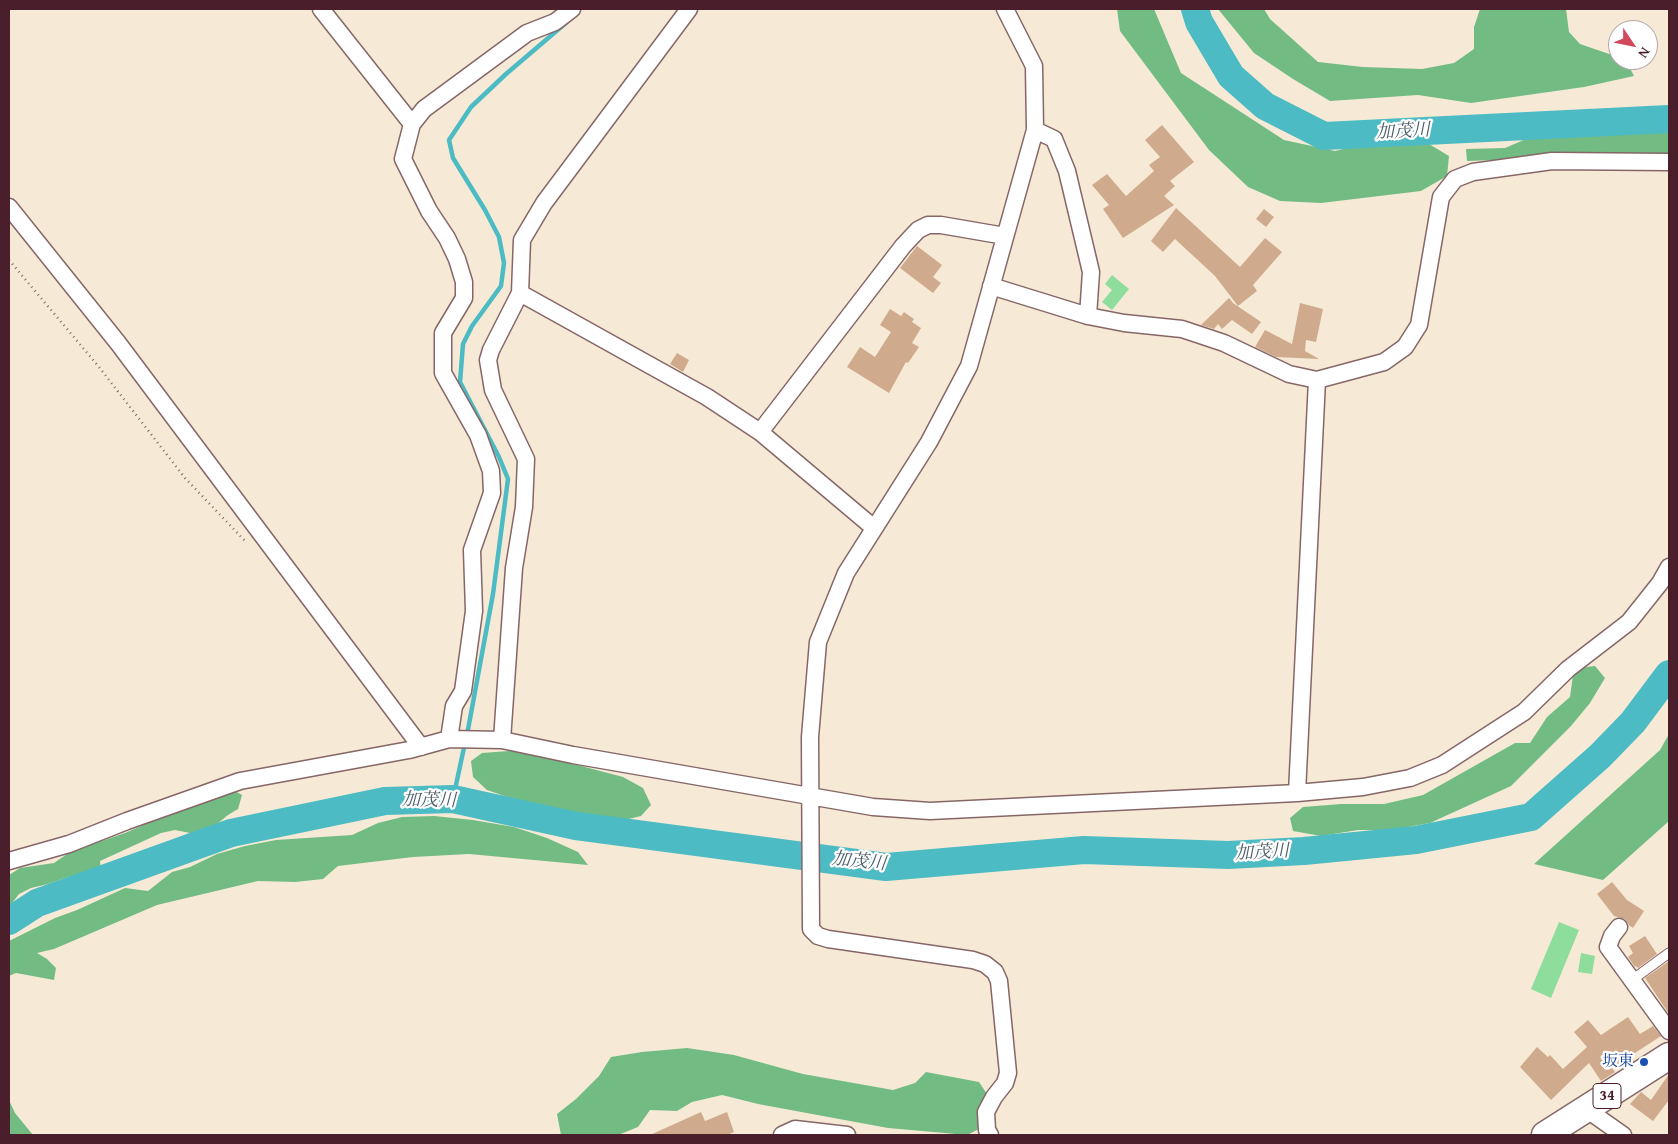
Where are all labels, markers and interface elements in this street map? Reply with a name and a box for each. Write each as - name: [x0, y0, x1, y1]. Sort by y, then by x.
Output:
- north arrow: [1608, 20, 1658, 70]
- text: N: [1634, 43, 1656, 62]
- water label: 加茂川: [1375, 120, 1431, 144]
- water label: 加茂川: [402, 790, 456, 812]
- water label: 加茂川: [1234, 841, 1290, 865]
- water label: 加茂川: [831, 848, 887, 876]
- place label: 坂東: [1602, 1052, 1634, 1072]
- marker: 坂東: [1638, 1056, 1650, 1068]
- road number: 34: [1593, 1084, 1621, 1108]

